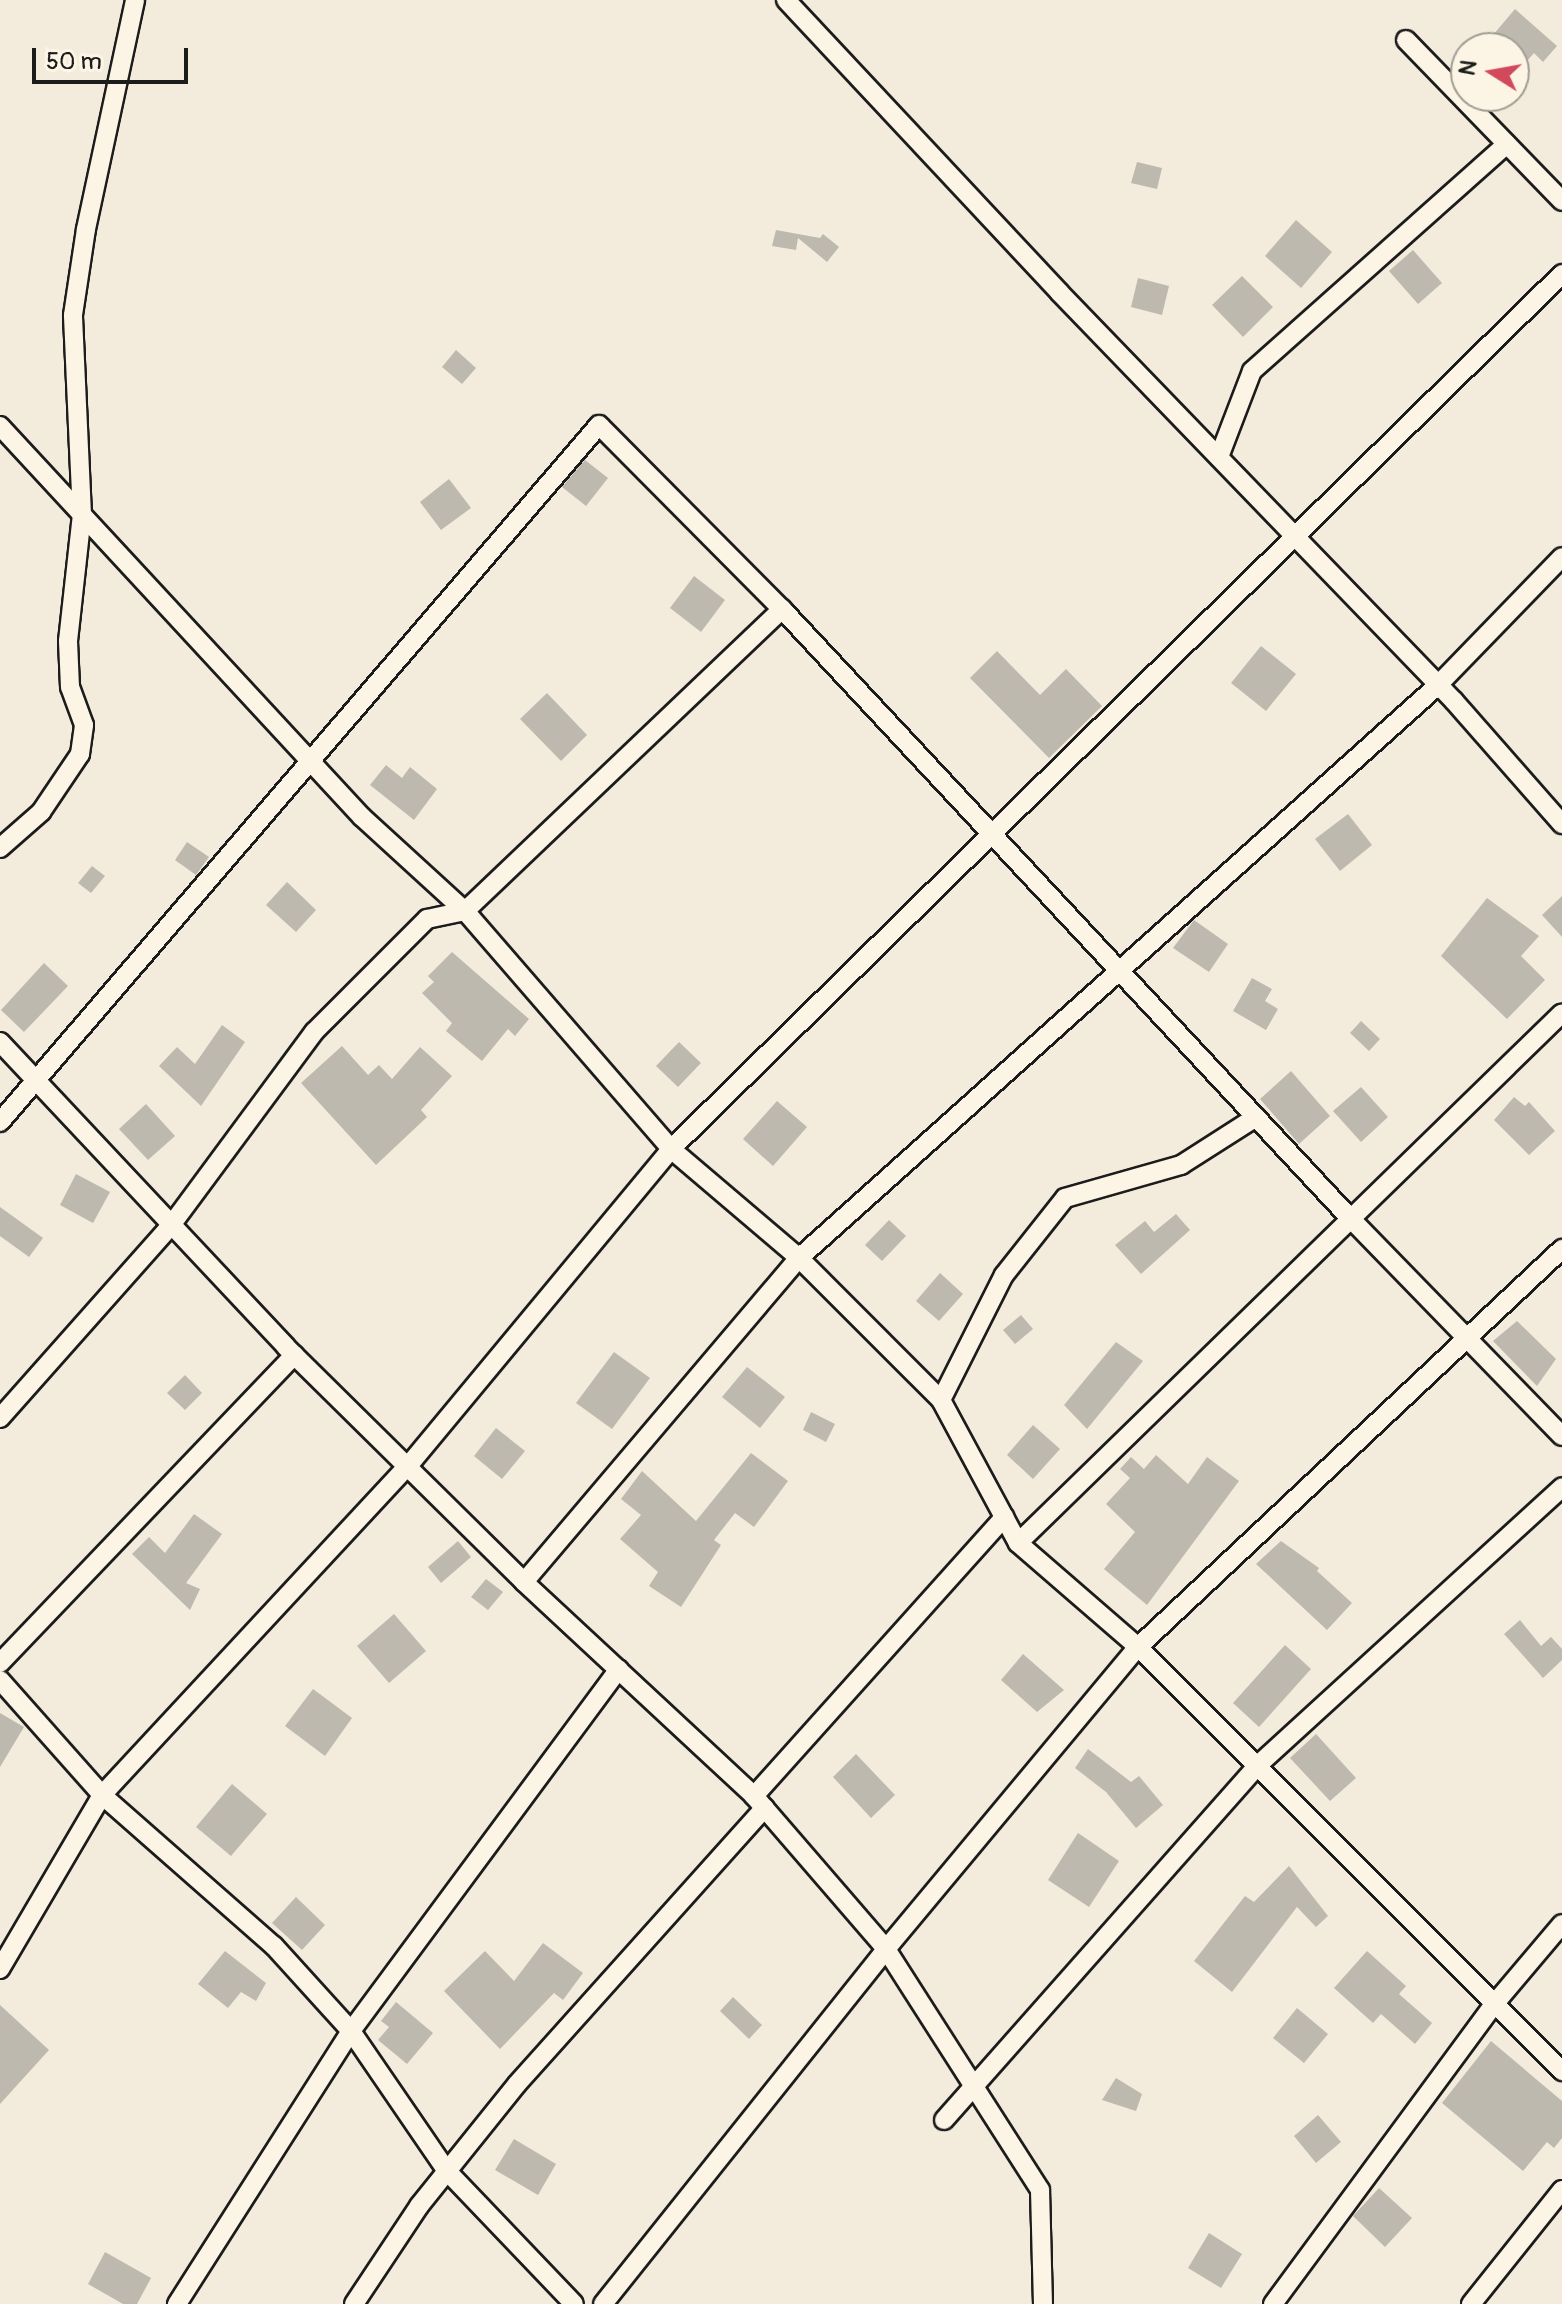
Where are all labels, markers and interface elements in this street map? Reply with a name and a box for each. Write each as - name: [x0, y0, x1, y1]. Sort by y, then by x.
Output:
- scale bar: [36, 32, 192, 82]
- north arrow: [1450, 32, 1530, 112]
- text: 50 m: [46, 47, 102, 76]
- text: N: [1453, 58, 1484, 78]

